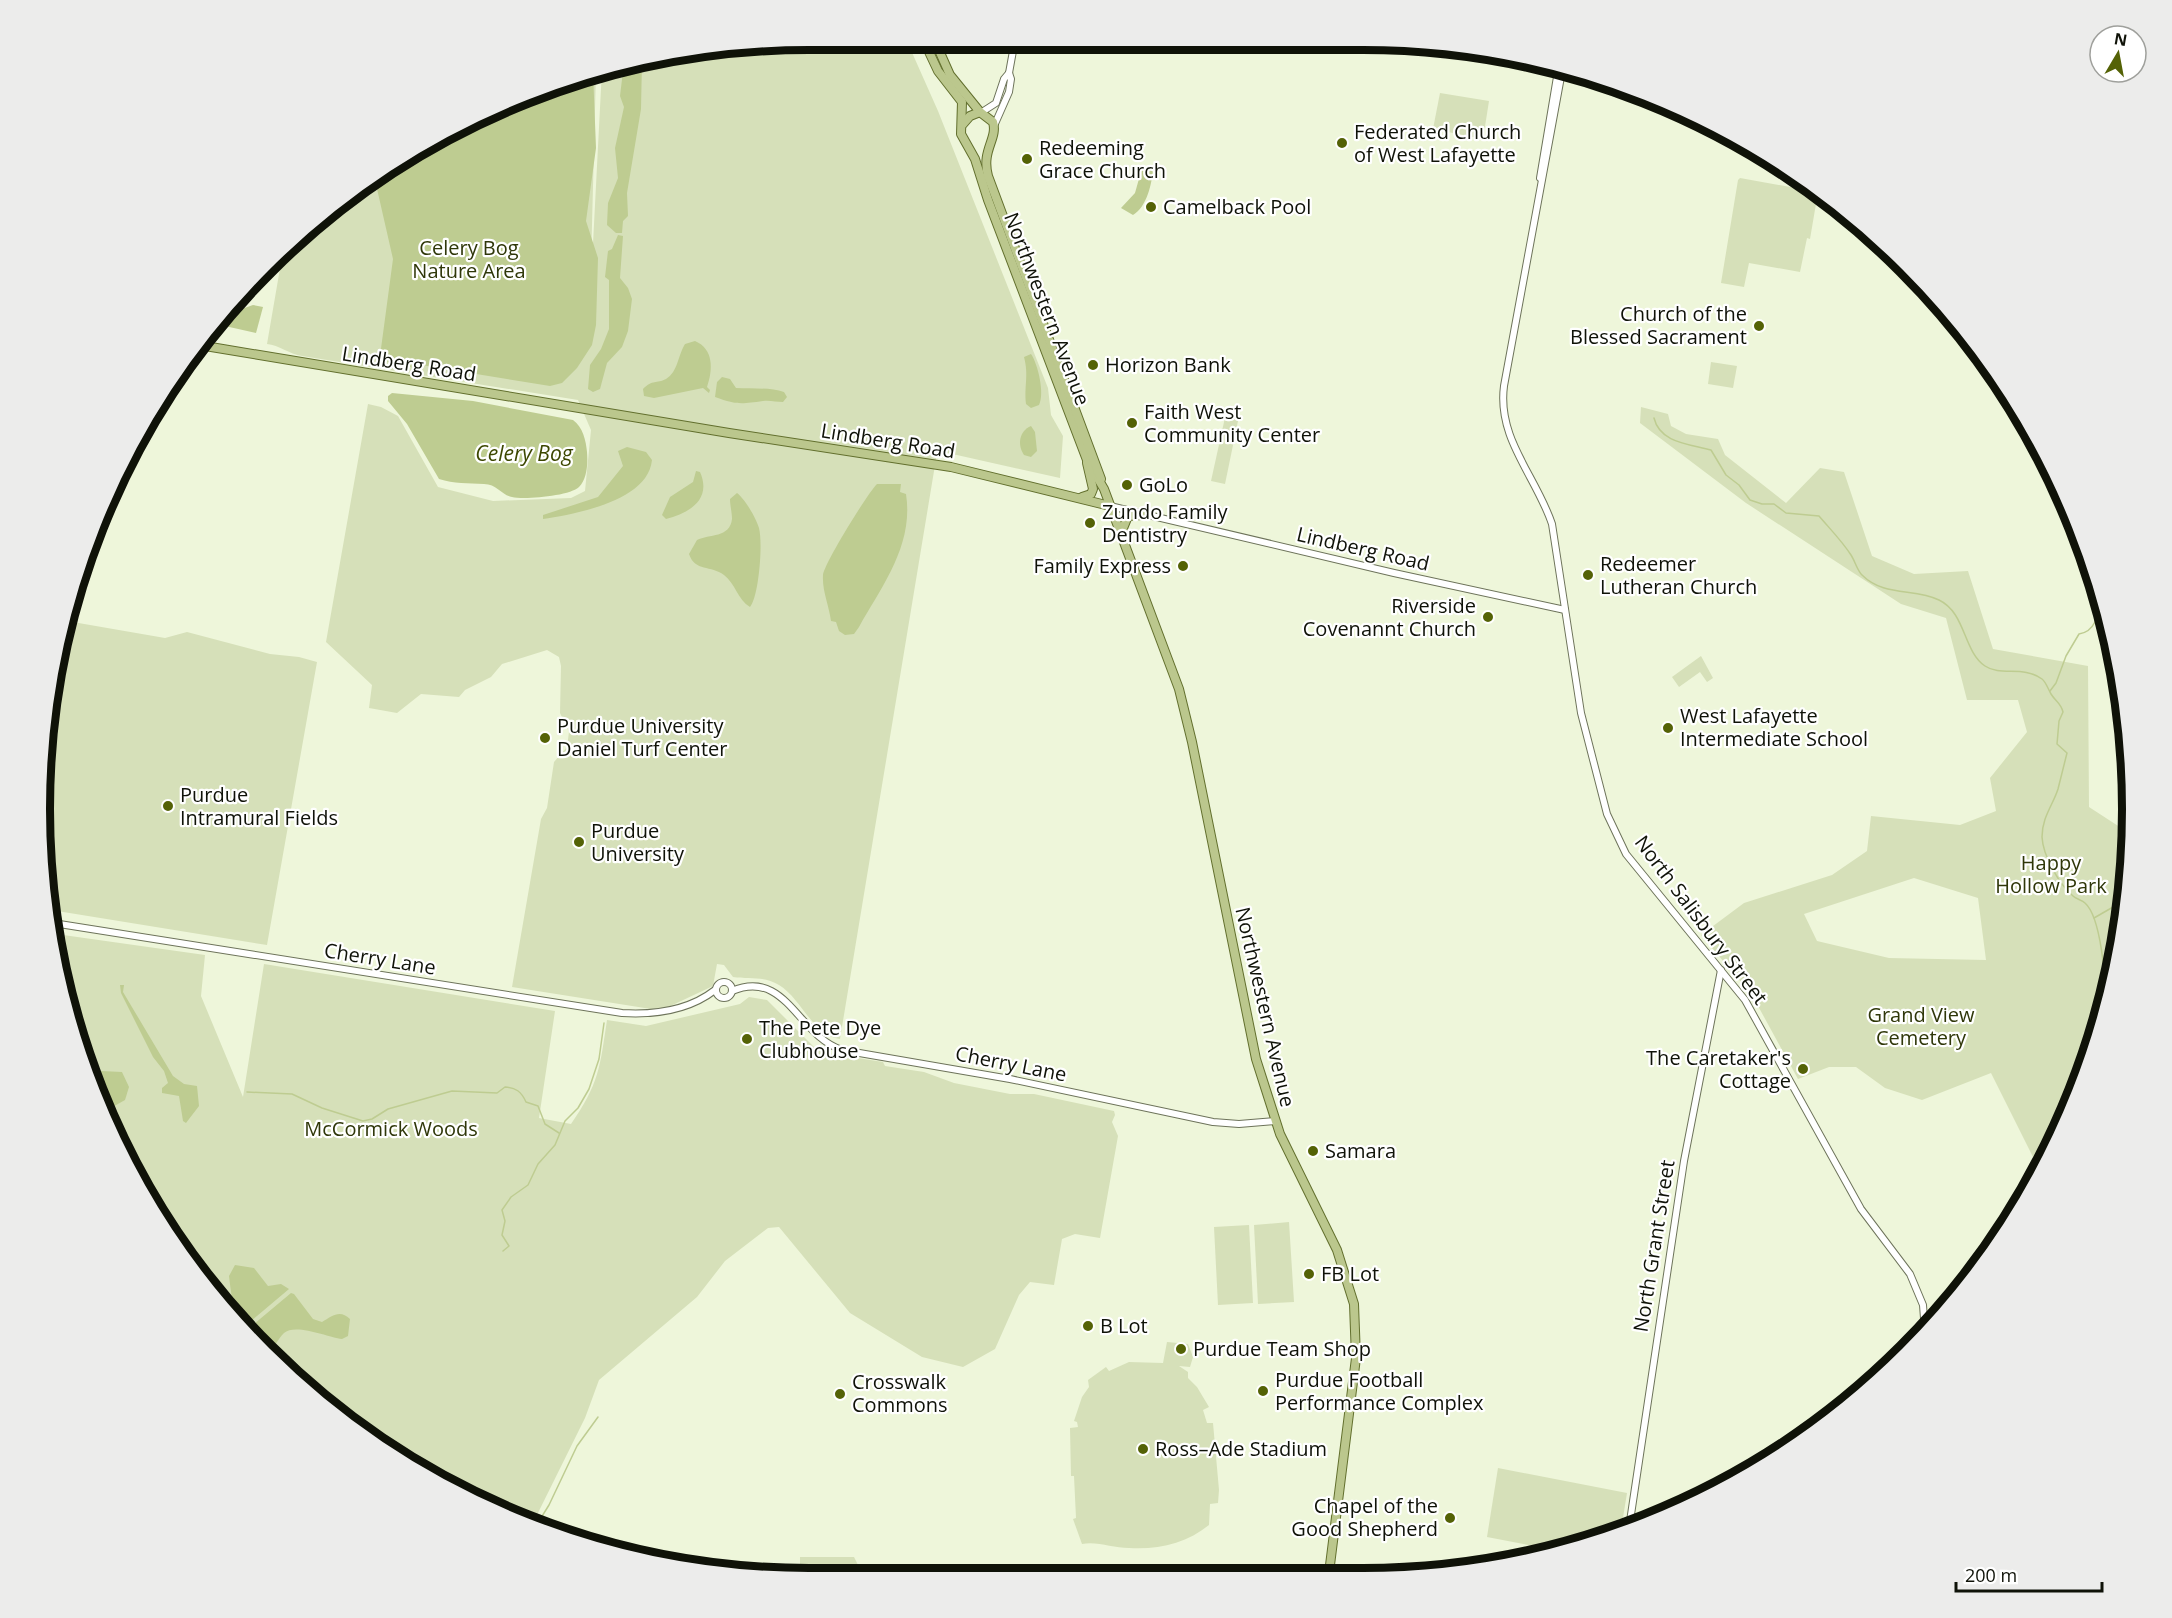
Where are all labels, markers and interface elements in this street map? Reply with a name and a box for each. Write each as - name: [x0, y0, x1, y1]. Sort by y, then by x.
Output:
- north arrow: [2088, 24, 2148, 84]
- text: N: [2112, 27, 2129, 51]
- place label: Federated Church of West Lafayette: [1354, 118, 1521, 168]
- place label: Redeeming Grace Church: [1039, 134, 1166, 184]
- marker: Federated Church of West Lafayette: [1335, 136, 1349, 150]
- marker: Redeeming Grace Church: [1020, 152, 1034, 166]
- place label: Camelback Pool: [1163, 193, 1311, 220]
- marker: Camelback Pool: [1144, 200, 1158, 214]
- street label: Northwestern Avenue: [998, 209, 1097, 409]
- park label: Celery Bog Nature Area: [412, 234, 526, 284]
- place label: Church of the Blessed Sacrament: [1570, 300, 1747, 350]
- marker: Church of the Blessed Sacrament: [1752, 319, 1766, 333]
- street label: Lindberg Road: [340, 340, 478, 387]
- place label: Horizon Bank: [1105, 351, 1231, 378]
- marker: Horizon Bank: [1086, 358, 1100, 372]
- place label: Faith West Community Center: [1144, 398, 1320, 448]
- marker: Faith West Community Center: [1125, 416, 1139, 430]
- street label: Lindberg Road: [819, 417, 957, 464]
- water label: Celery Bog: [475, 439, 574, 467]
- place label: GoLo: [1139, 471, 1188, 498]
- marker: GoLo: [1120, 478, 1134, 492]
- place label: Zundo Family Dentistry: [1102, 498, 1228, 548]
- marker: Zundo Family Dentistry: [1083, 516, 1097, 530]
- street label: Lindberg Road: [1294, 520, 1432, 577]
- place label: Redeemer Lutheran Church: [1600, 550, 1757, 600]
- place label: Family Express: [1033, 552, 1171, 579]
- marker: Family Express: [1176, 559, 1190, 573]
- marker: Redeemer Lutheran Church: [1581, 568, 1595, 582]
- place label: Riverside Covenannt Church: [1303, 592, 1476, 642]
- marker: Riverside Covenannt Church: [1481, 610, 1495, 624]
- place label: West Lafayette Intermediate School: [1680, 702, 1868, 752]
- place label: Purdue University Daniel Turf Center: [557, 712, 727, 762]
- marker: West Lafayette Intermediate School: [1661, 721, 1675, 735]
- marker: Purdue University Daniel Turf Center: [538, 731, 552, 745]
- place label: Purdue Intramural Fields: [180, 781, 338, 831]
- marker: Purdue Intramural Fields: [161, 799, 175, 813]
- place label: Purdue University: [591, 817, 685, 867]
- street label: North Salisbury Street: [1629, 830, 1774, 1010]
- marker: Purdue University: [572, 835, 586, 849]
- park label: Happy Hollow Park: [1995, 849, 2107, 899]
- street label: Northwestern Avenue: [1229, 904, 1302, 1110]
- street label: Cherry Lane: [322, 936, 438, 981]
- park label: Grand View Cemetery: [1867, 1001, 1975, 1051]
- place label: The Pete Dye Clubhouse: [759, 1014, 881, 1064]
- marker: The Pete Dye Clubhouse: [740, 1032, 754, 1046]
- street label: Cherry Lane: [953, 1040, 1069, 1088]
- place label: The Caretaker's Cottage: [1646, 1044, 1791, 1094]
- marker: The Caretaker's Cottage: [1796, 1062, 1810, 1076]
- park label: McCormick Woods: [304, 1115, 478, 1142]
- place label: Samara: [1325, 1137, 1396, 1164]
- marker: Samara: [1306, 1144, 1320, 1158]
- street label: North Grant Street: [1627, 1158, 1680, 1334]
- place label: FB Lot: [1321, 1260, 1379, 1287]
- marker: FB Lot: [1302, 1267, 1316, 1281]
- place label: B Lot: [1100, 1312, 1148, 1339]
- marker: B Lot: [1081, 1319, 1095, 1333]
- place label: Purdue Team Shop: [1193, 1335, 1371, 1362]
- marker: Purdue Team Shop: [1174, 1342, 1188, 1356]
- place label: Purdue Football Performance Complex: [1275, 1366, 1484, 1416]
- place label: Crosswalk Commons: [852, 1368, 948, 1418]
- marker: Purdue Football Performance Complex: [1256, 1384, 1270, 1398]
- marker: Crosswalk Commons: [833, 1387, 847, 1401]
- place label: Ross–Ade Stadium: [1155, 1435, 1327, 1462]
- marker: Ross–Ade Stadium: [1136, 1442, 1150, 1456]
- place label: Chapel of the Good Shepherd: [1291, 1492, 1438, 1542]
- marker: Chapel of the Good Shepherd: [1443, 1511, 1457, 1525]
- scale bar: [1956, 1555, 2102, 1593]
- text: 200 m: [1965, 1563, 2017, 1587]

